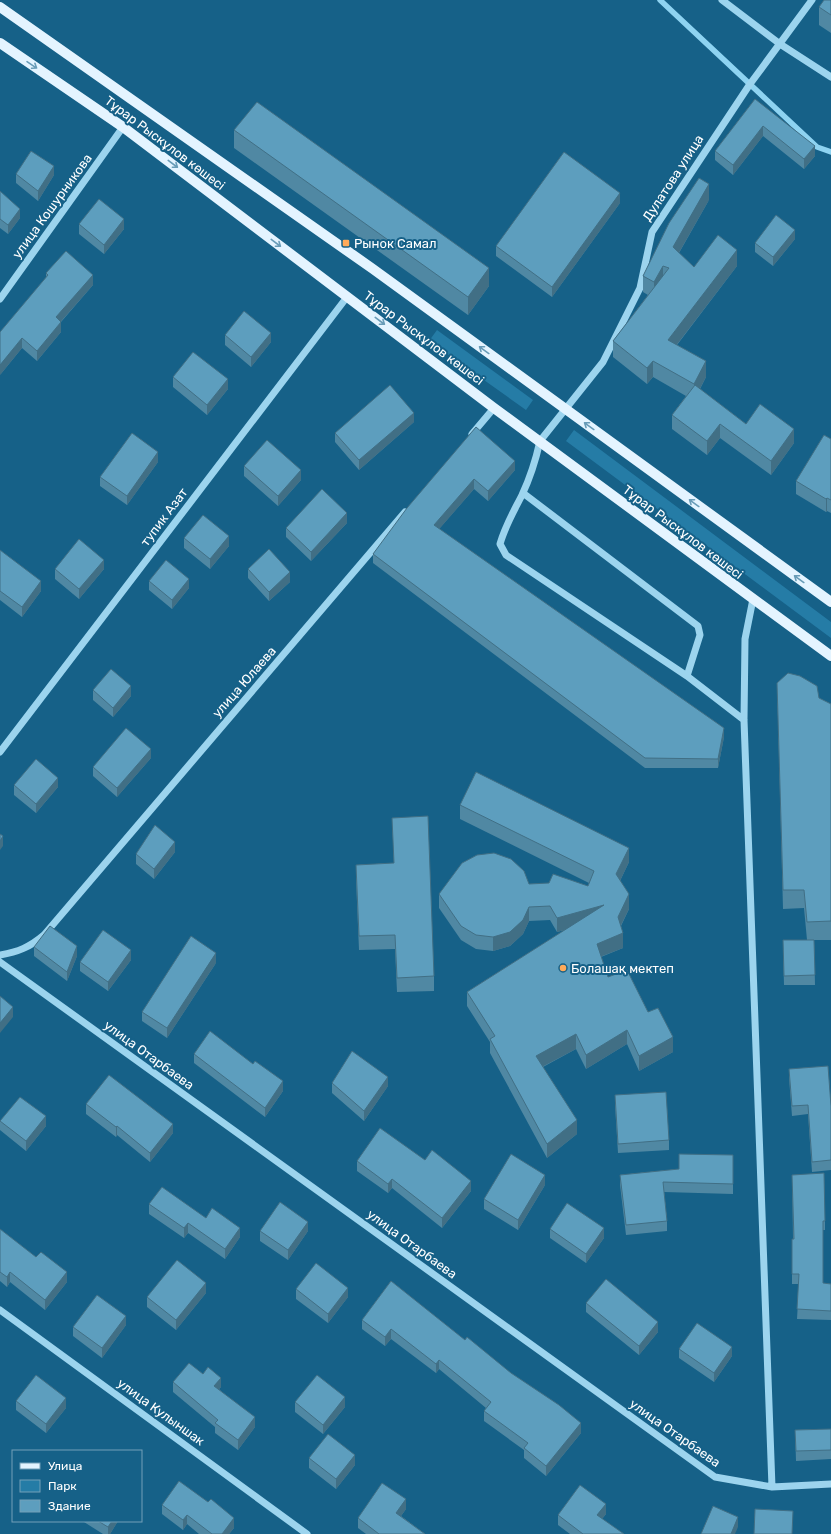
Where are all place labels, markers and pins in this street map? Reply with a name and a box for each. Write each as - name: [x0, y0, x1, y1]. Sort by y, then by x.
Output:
- place label: Рынок Самал: [354, 236, 437, 251]
- marker: Рынок Самал: [341, 238, 351, 248]
- place label: Болашақ мектеп: [571, 961, 674, 976]
- marker: Болашақ мектеп: [558, 963, 568, 973]

